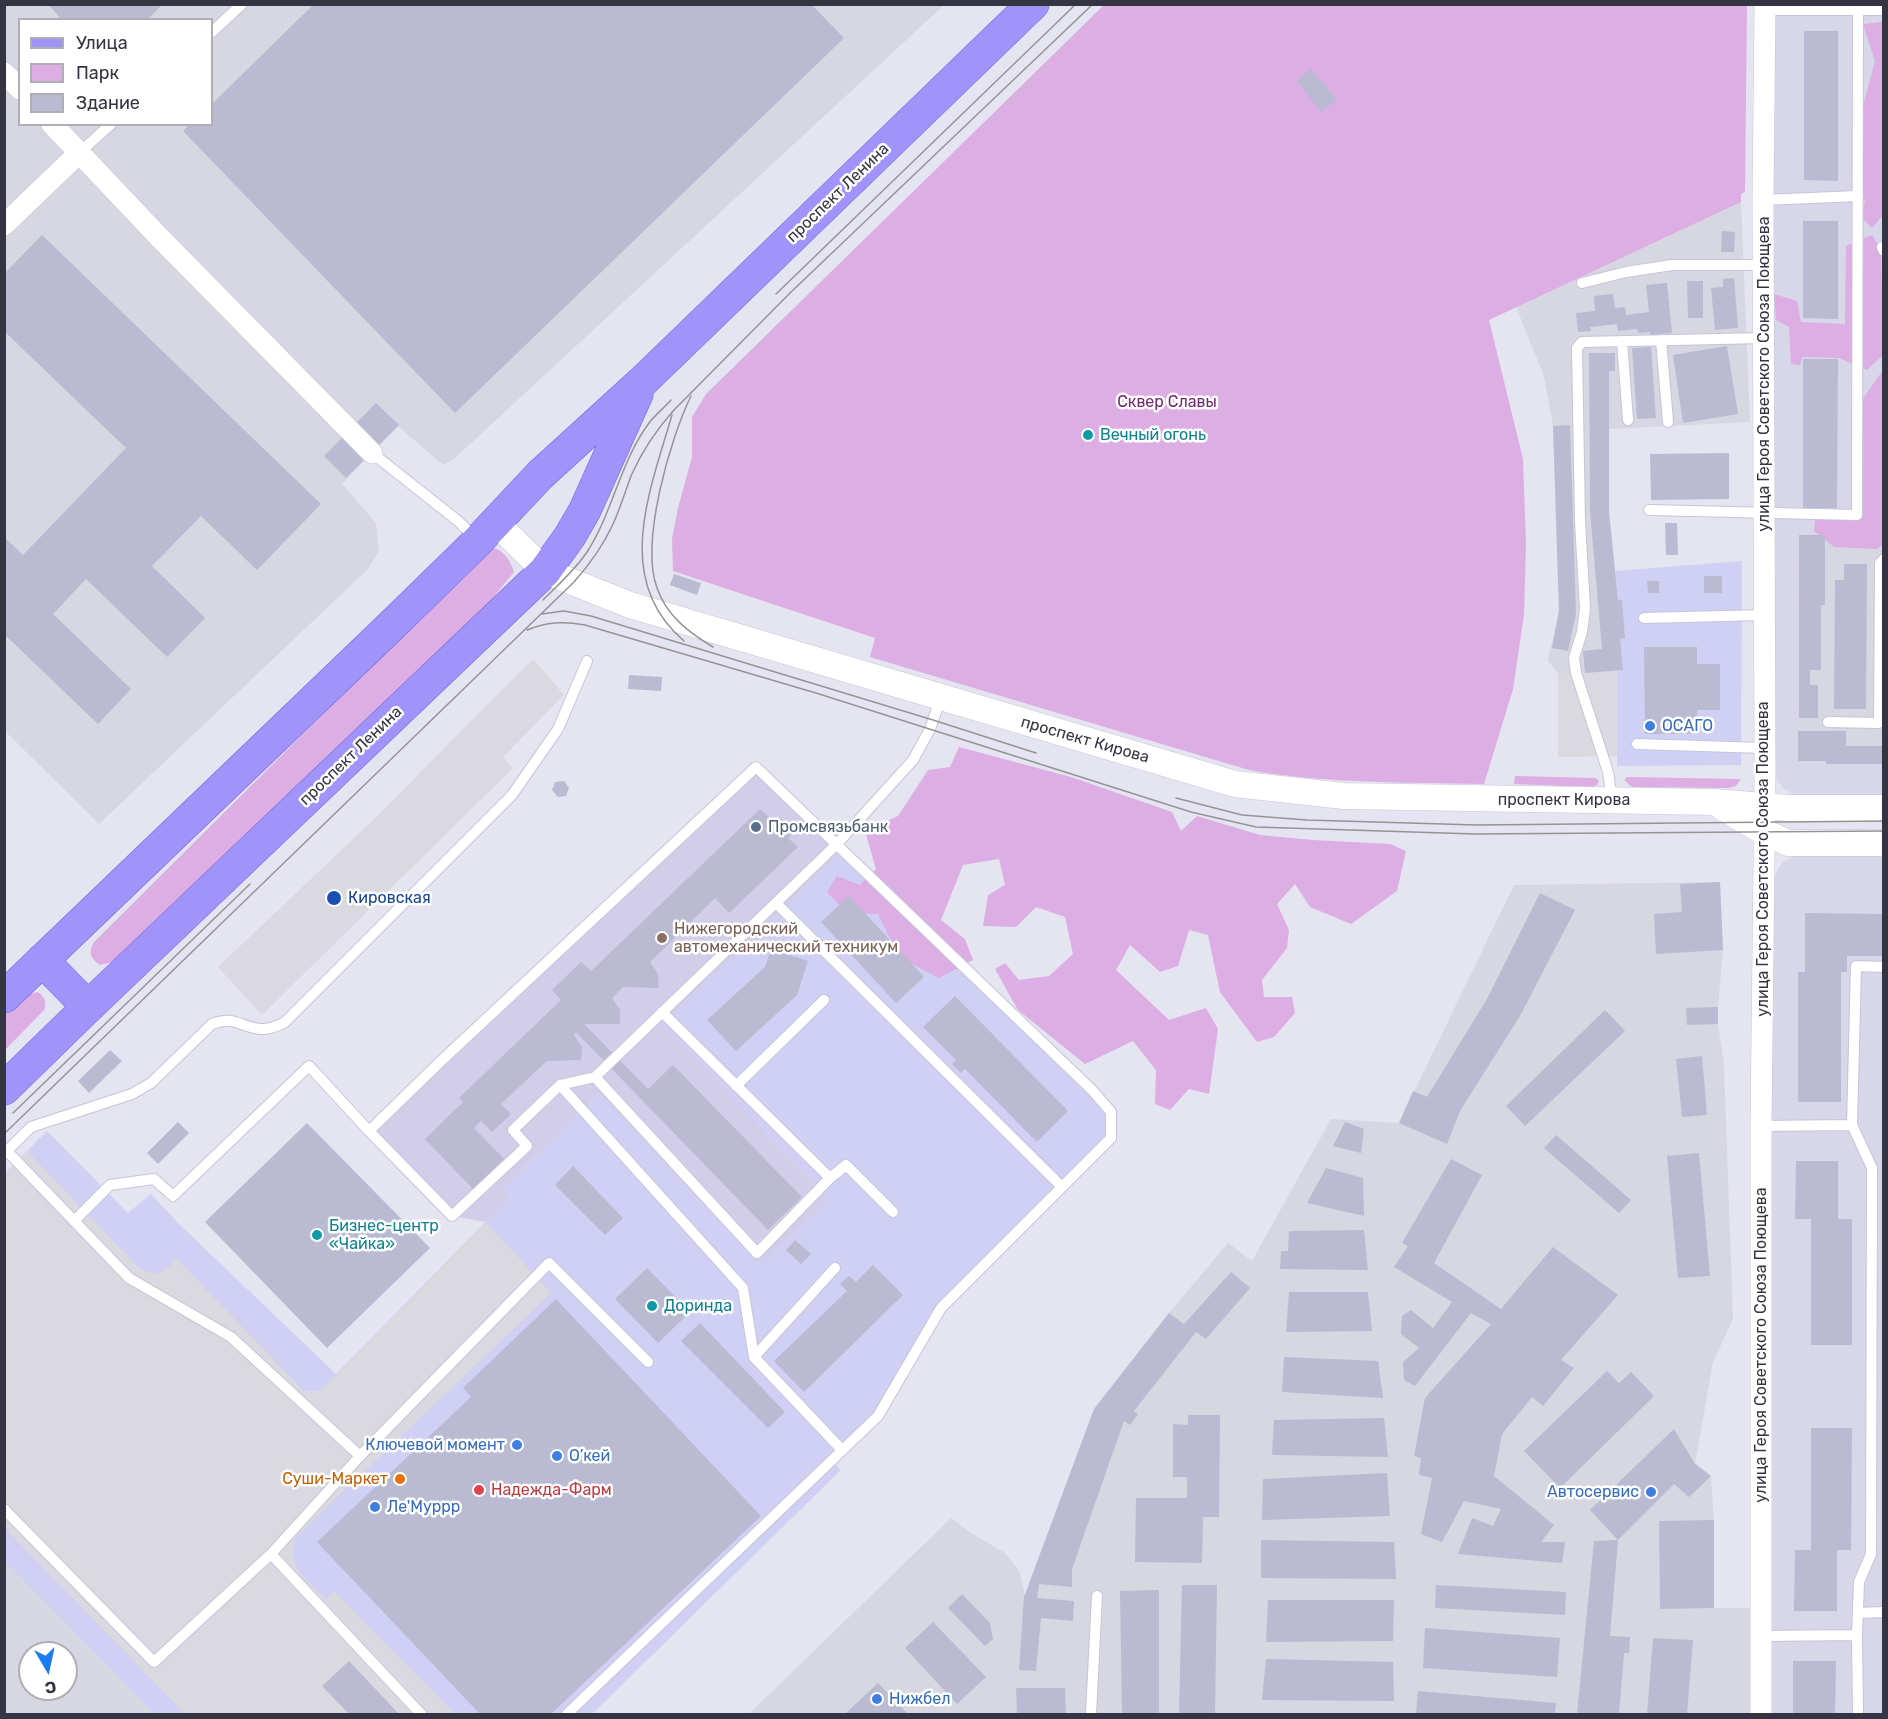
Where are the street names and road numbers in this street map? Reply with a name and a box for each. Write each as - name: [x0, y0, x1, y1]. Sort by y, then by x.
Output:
- street label: проспект Ленина: [783, 139, 893, 247]
- street label: улица Героя Советского Союза Поющева: [1754, 216, 1774, 532]
- street label: улица Героя Советского Союза Поющева: [1753, 701, 1773, 1017]
- street label: проспект Ленина: [296, 702, 406, 810]
- street label: проспект Кирова: [1019, 712, 1151, 768]
- street label: проспект Кирова: [1498, 790, 1630, 810]
- street label: улица Героя Советского Союза Поющева: [1751, 1187, 1771, 1503]

